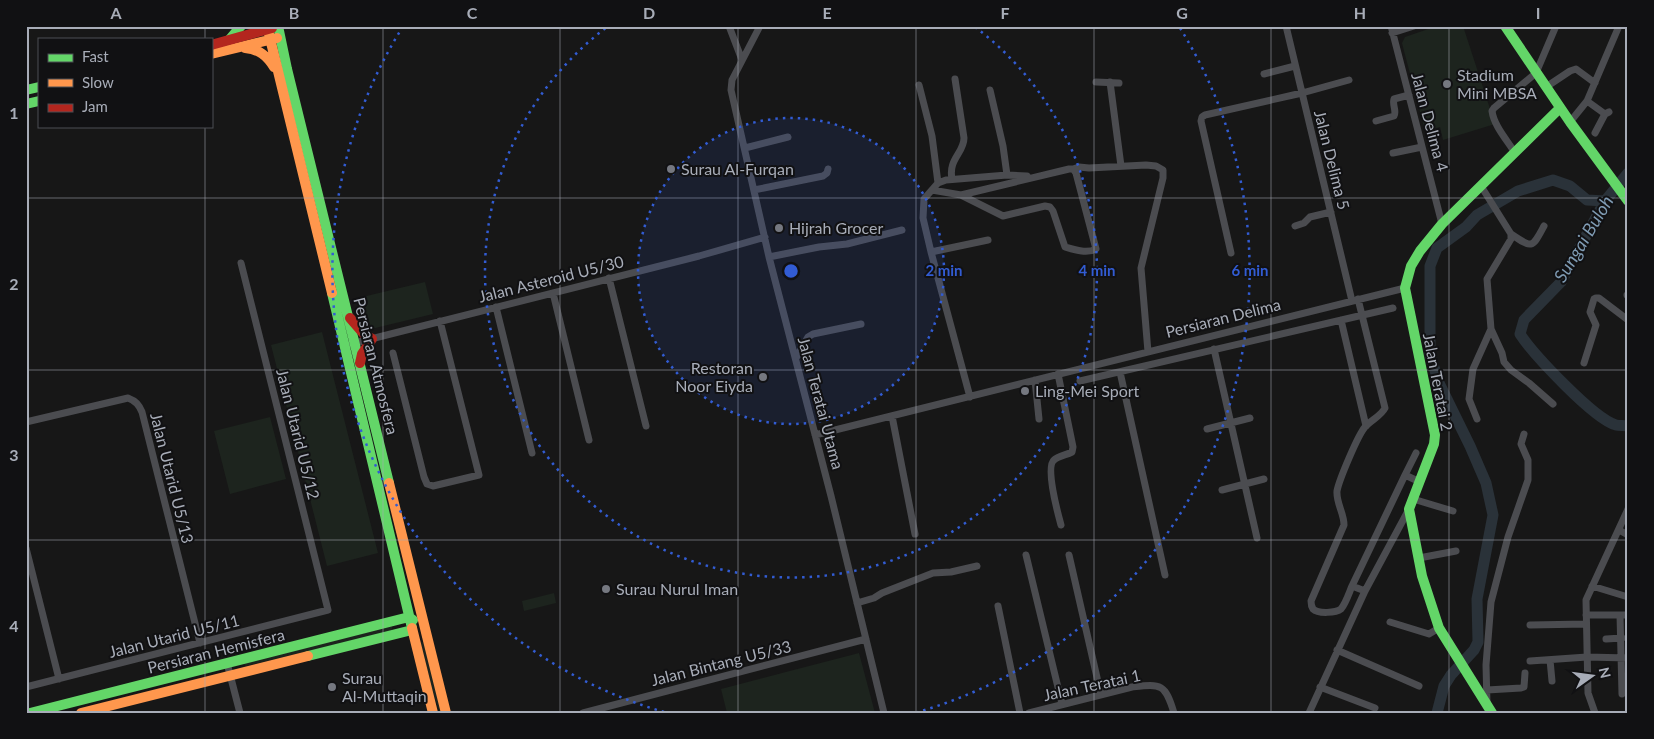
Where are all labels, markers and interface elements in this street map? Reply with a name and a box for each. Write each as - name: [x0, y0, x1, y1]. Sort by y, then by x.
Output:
- text: A: [109, 3, 122, 22]
- text: B: [289, 3, 299, 22]
- text: C: [467, 3, 478, 22]
- text: D: [643, 3, 655, 22]
- text: E: [822, 3, 832, 22]
- text: F: [1000, 3, 1010, 22]
- text: G: [1176, 3, 1188, 22]
- text: H: [1354, 3, 1366, 22]
- text: I: [1536, 3, 1540, 22]
- legend: [38, 38, 212, 128]
- text: Fast: [82, 47, 109, 65]
- place label: Stadium Mini MBSA: [1457, 65, 1537, 102]
- street label: Jalan Delima 4: [1408, 70, 1453, 173]
- text: Slow: [82, 73, 114, 91]
- marker: Stadium Mini MBSA: [1441, 78, 1453, 90]
- text: Jam: [82, 97, 108, 115]
- text: 1: [9, 103, 19, 122]
- street label: Jalan Delima 5: [1311, 108, 1354, 212]
- place label: Surau Al-Furqan: [681, 159, 794, 178]
- marker: Surau Al-Furqan: [665, 163, 677, 175]
- water label: Sungai Buloh: [1549, 191, 1618, 286]
- place label: Hijrah Grocer: [789, 218, 884, 237]
- marker: Hijrah Grocer: [773, 222, 785, 234]
- street label: Jalan Asteroid U5/30: [476, 251, 625, 306]
- text: 2 min: [925, 261, 963, 279]
- text: 4 min: [1078, 261, 1116, 279]
- text: 6 min: [1231, 261, 1269, 279]
- centre of rings: [782, 262, 800, 280]
- text: 2: [9, 274, 19, 293]
- street label: Persiaran Delima: [1163, 294, 1282, 341]
- street label: Persiaran Atmosfera: [350, 295, 403, 437]
- street label: Jalan Teratai 2: [1420, 331, 1457, 432]
- street label: Jalan Teratai Utama: [795, 335, 848, 471]
- place label: Restoran Noor Eiyda: [675, 358, 753, 395]
- street label: Jalan Utarid U5/12: [273, 367, 324, 501]
- marker: Restoran Noor Eiyda: [757, 371, 769, 383]
- place label: Ling-Mei Sport: [1035, 381, 1140, 400]
- marker: Ling-Mei Sport: [1019, 385, 1031, 397]
- street label: Jalan Utarid U5/13: [147, 411, 198, 545]
- text: 3: [9, 445, 19, 464]
- place label: Surau Nurul Iman: [616, 579, 738, 598]
- marker: Surau Nurul Iman: [600, 583, 612, 595]
- street label: Jalan Utarid U5/11: [107, 610, 241, 661]
- text: 4: [9, 616, 19, 635]
- street label: Persiaran Hemisfera: [145, 624, 286, 677]
- street label: Jalan Bintang U5/33: [649, 636, 793, 689]
- north arrow: [1566, 652, 1616, 702]
- street label: Jalan Teratai 1: [1041, 665, 1142, 704]
- text: N: [1596, 665, 1615, 680]
- place label: Surau Al-Muttaqin: [342, 668, 427, 705]
- marker: Surau Al-Muttaqin: [326, 681, 338, 693]

